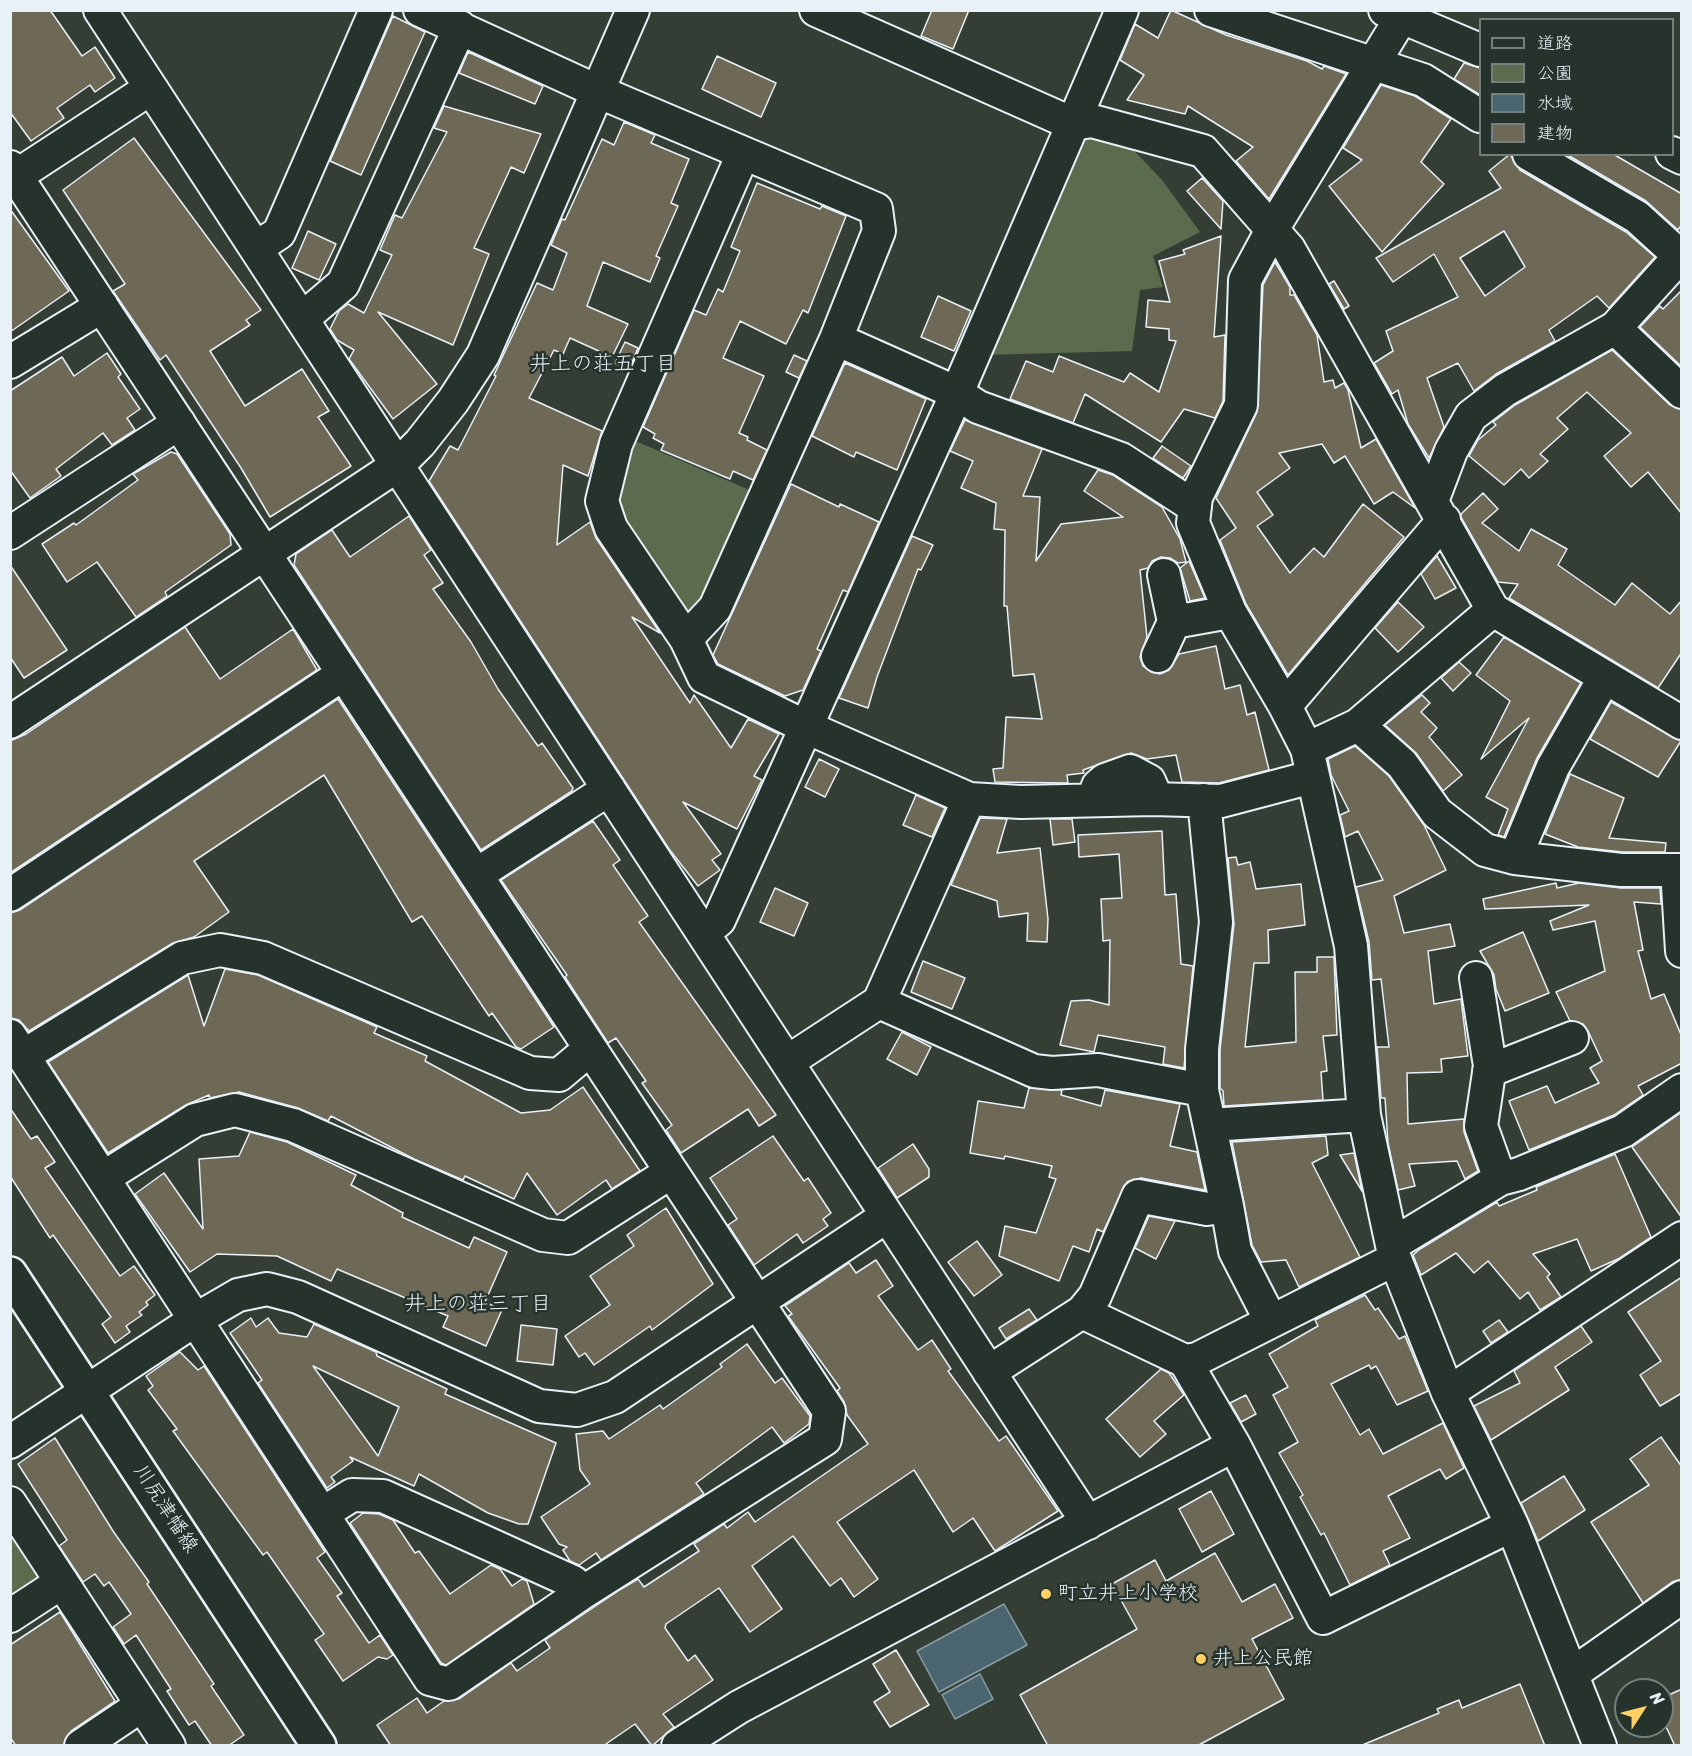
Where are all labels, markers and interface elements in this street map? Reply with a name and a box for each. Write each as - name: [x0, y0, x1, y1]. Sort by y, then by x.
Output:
- legend: [1479, 18, 1674, 156]
- text: 道路: [1537, 27, 1573, 59]
- text: 公園: [1537, 57, 1573, 89]
- text: 水域: [1537, 87, 1573, 119]
- text: 建物: [1537, 117, 1573, 149]
- district label: 井上の荘五丁目: [530, 352, 676, 378]
- district label: 井上の荘三丁目: [405, 1292, 551, 1318]
- street label: 川尻津幡線: [128, 1461, 202, 1557]
- place label: 町立井上小学校: [1058, 1582, 1198, 1606]
- marker: 町立井上小学校: [1039, 1587, 1053, 1601]
- place label: 井上公民館: [1213, 1647, 1313, 1671]
- marker: 井上公民館: [1194, 1652, 1208, 1666]
- north arrow: [1614, 1678, 1674, 1738]
- text: N: [1642, 1685, 1672, 1711]

